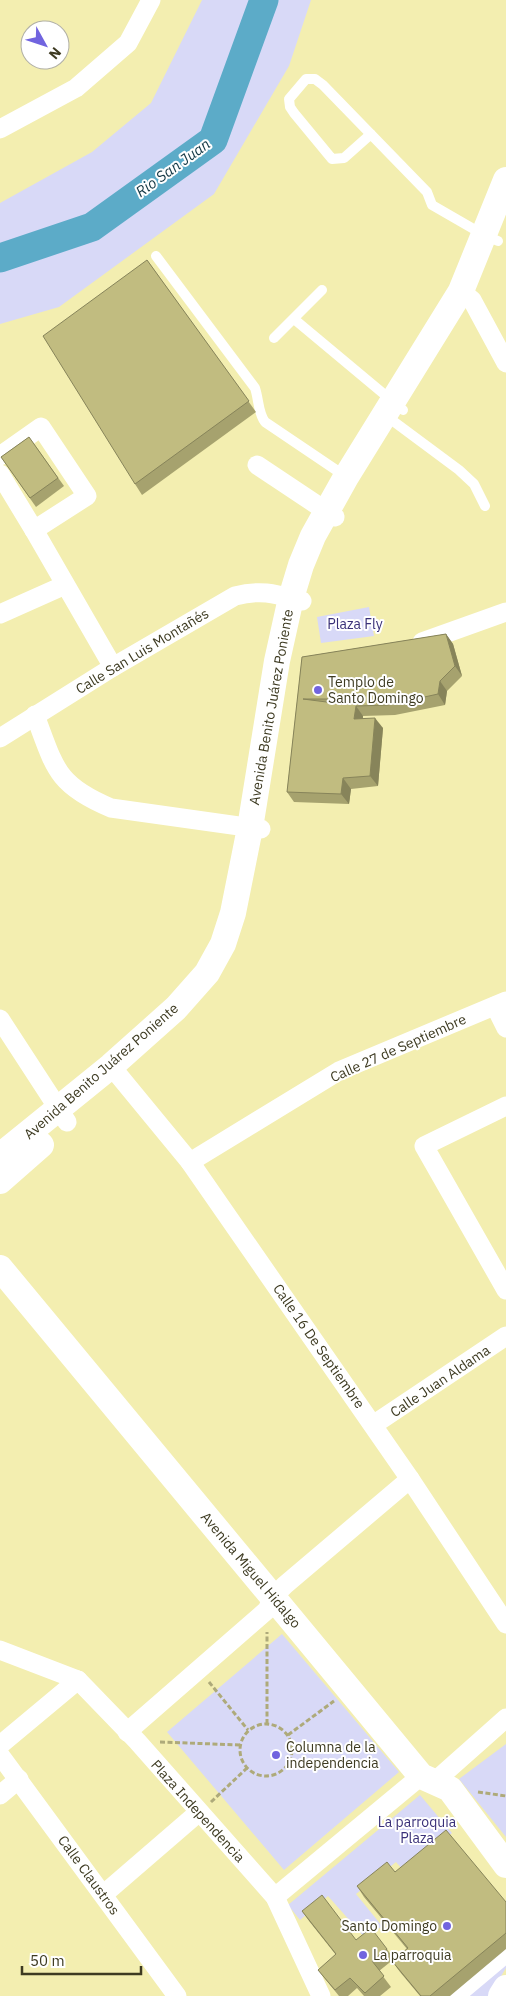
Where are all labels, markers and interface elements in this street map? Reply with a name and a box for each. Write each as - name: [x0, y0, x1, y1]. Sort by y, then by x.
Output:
- north arrow: [20, 20, 70, 70]
- text: N: [45, 44, 65, 63]
- water label: Rio San Juan: [132, 134, 214, 201]
- street label: Calle San Luis Montañés: [72, 604, 212, 698]
- street label: Avenida Benito Juárez Poniente: [245, 607, 297, 806]
- park label: Plaza Fly: [327, 615, 383, 633]
- place label: Templo de Santo Domingo: [328, 673, 424, 707]
- marker: Templo de Santo Domingo: [312, 684, 324, 696]
- street label: Avenida Benito Juárez Poniente: [20, 999, 182, 1143]
- street label: Calle 27 de Septiembre: [327, 1010, 469, 1086]
- street label: Calle 16 De Septiembre: [269, 1280, 369, 1412]
- street label: Calle Juan Aldama: [387, 1341, 494, 1421]
- street label: Avenida Miguel Hidalgo: [197, 1508, 305, 1632]
- place label: Columna de la independencia: [286, 1738, 379, 1772]
- marker: Columna de la independencia: [270, 1749, 282, 1761]
- street label: Plaza Independencia: [147, 1756, 249, 1866]
- park label: La parroquia Plaza: [378, 1813, 457, 1847]
- street label: Calle Claustros: [54, 1832, 124, 1918]
- place label: Santo Domingo: [341, 1917, 437, 1935]
- marker: Santo Domingo: [441, 1920, 453, 1932]
- scale bar: [22, 1944, 141, 1976]
- place label: La parroquia: [373, 1946, 452, 1964]
- marker: La parroquia: [357, 1949, 369, 1961]
- text: 50 m: [30, 1951, 65, 1970]

